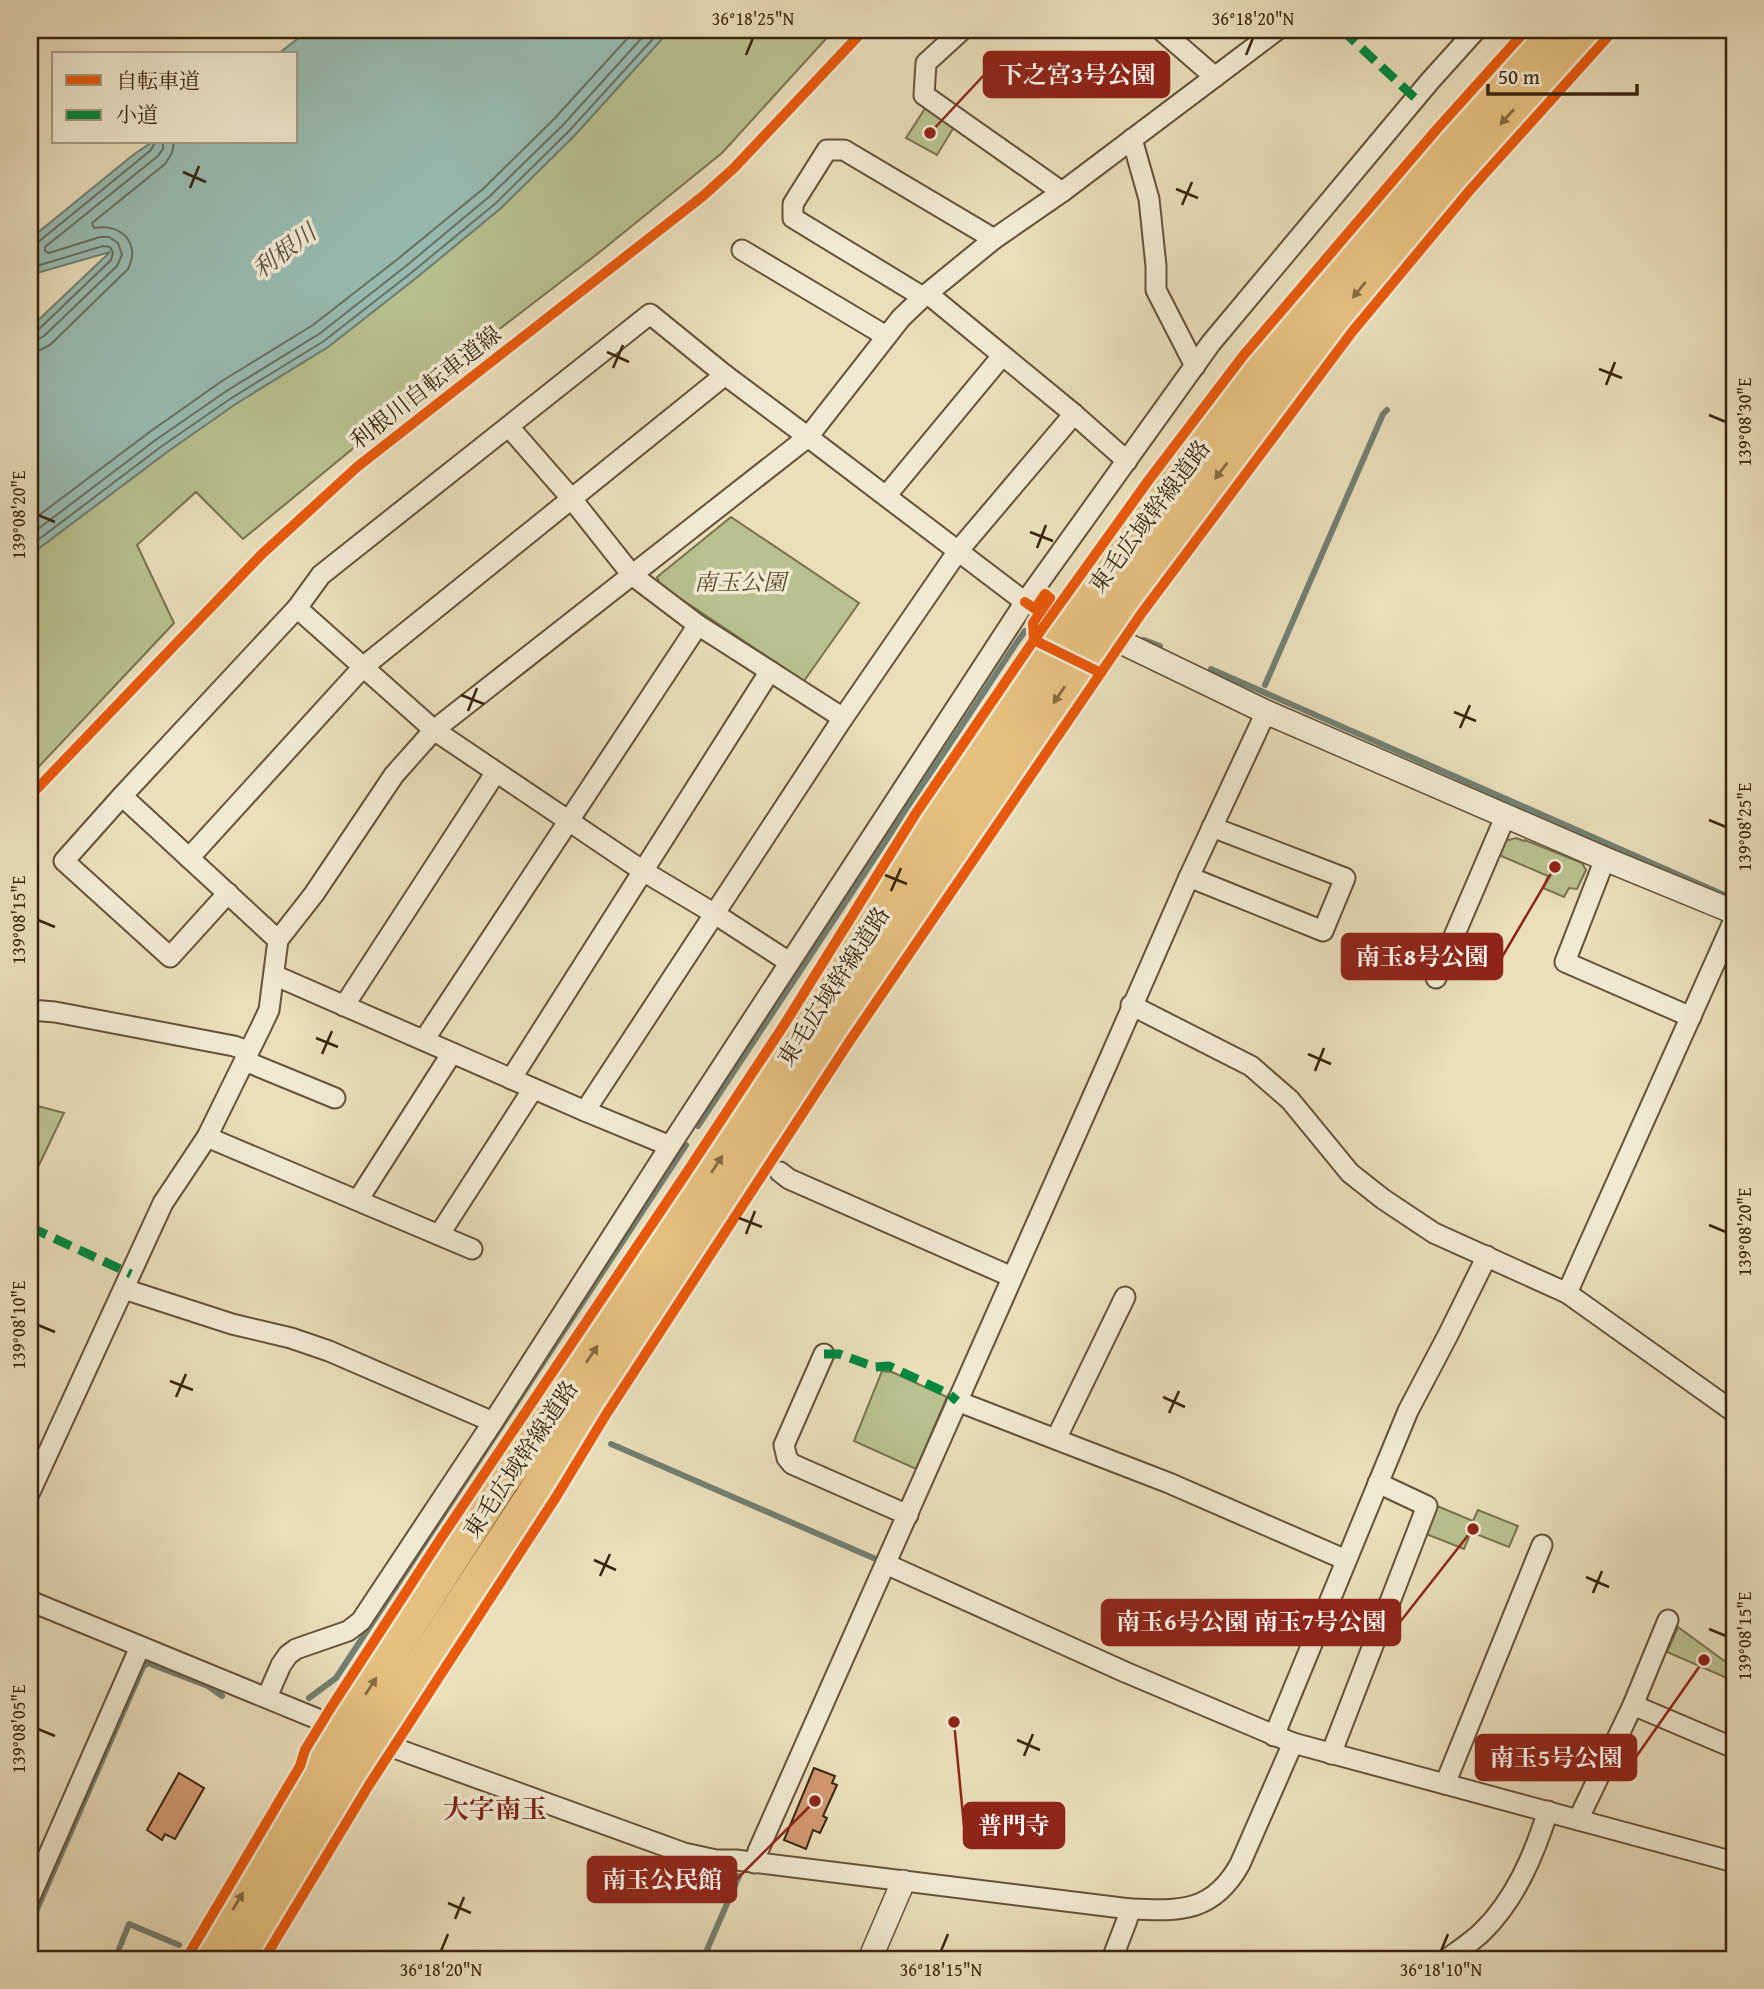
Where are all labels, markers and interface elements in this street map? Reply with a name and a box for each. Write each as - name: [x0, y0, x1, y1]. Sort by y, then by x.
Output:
- text: 36°18'25"N: [712, 5, 795, 32]
- text: 36°18'20"N: [1212, 5, 1295, 32]
- legend: [52, 52, 298, 144]
- callout: 下之宮3号公園: [984, 52, 1169, 97]
- scale bar: [1488, 52, 1636, 96]
- text: 下之宮3号公園: [999, 57, 1155, 92]
- text: 50 m: [1498, 61, 1540, 92]
- text: 自転車道: [116, 65, 200, 96]
- text: 小道: [116, 99, 158, 130]
- one-way arrow: [1499, 108, 1515, 126]
- water label: 利根川: [245, 214, 326, 287]
- one-way arrow: [1352, 281, 1367, 299]
- street label: 利根川自転車道線: [342, 317, 508, 457]
- text: 139°08'30"E: [1731, 378, 1758, 466]
- street label: 東毛広域幹線道路: [1080, 433, 1218, 599]
- one-way arrow: [1215, 462, 1229, 480]
- text: 139°08'20"E: [5, 471, 32, 559]
- park label: 南玉公園: [694, 565, 790, 598]
- one-way arrow: [1053, 685, 1066, 704]
- text: 139°08'25"E: [1731, 783, 1758, 871]
- text: 139°08'15"E: [5, 876, 32, 964]
- street label: 東毛広域幹線道路: [769, 900, 897, 1072]
- callout: 南玉8号公園: [1342, 934, 1502, 979]
- text: 南玉8号公園: [1356, 939, 1488, 974]
- one-way arrow: [710, 1155, 724, 1173]
- text: 139°08'20"E: [1731, 1188, 1758, 1276]
- text: 139°08'10"E: [5, 1281, 32, 1369]
- one-way arrow: [585, 1345, 598, 1364]
- street label: 東毛広域幹線道路: [455, 1374, 585, 1544]
- text: 139°08'15"E: [1731, 1592, 1758, 1680]
- callout: 南玉6号公園 南玉7号公園: [1102, 1600, 1400, 1645]
- text: 南玉6号公園 南玉7号公園: [1116, 1604, 1386, 1639]
- one-way arrow: [364, 1676, 377, 1696]
- text: 139°08'05"E: [5, 1685, 32, 1773]
- callout: 南玉5号公園: [1476, 1735, 1636, 1780]
- text: 南玉5号公園: [1490, 1740, 1622, 1775]
- district label: 大字南玉: [443, 1789, 547, 1828]
- callout: 普門寺: [964, 1803, 1064, 1848]
- text: 普門寺: [978, 1808, 1050, 1843]
- callout: 南玉公民館: [588, 1857, 736, 1902]
- text: 南玉公民館: [602, 1862, 722, 1897]
- one-way arrow: [232, 1891, 245, 1910]
- text: 36°18'20"N: [400, 1956, 483, 1983]
- text: 36°18'15"N: [900, 1956, 983, 1983]
- text: 36°18'10"N: [1400, 1956, 1483, 1983]

